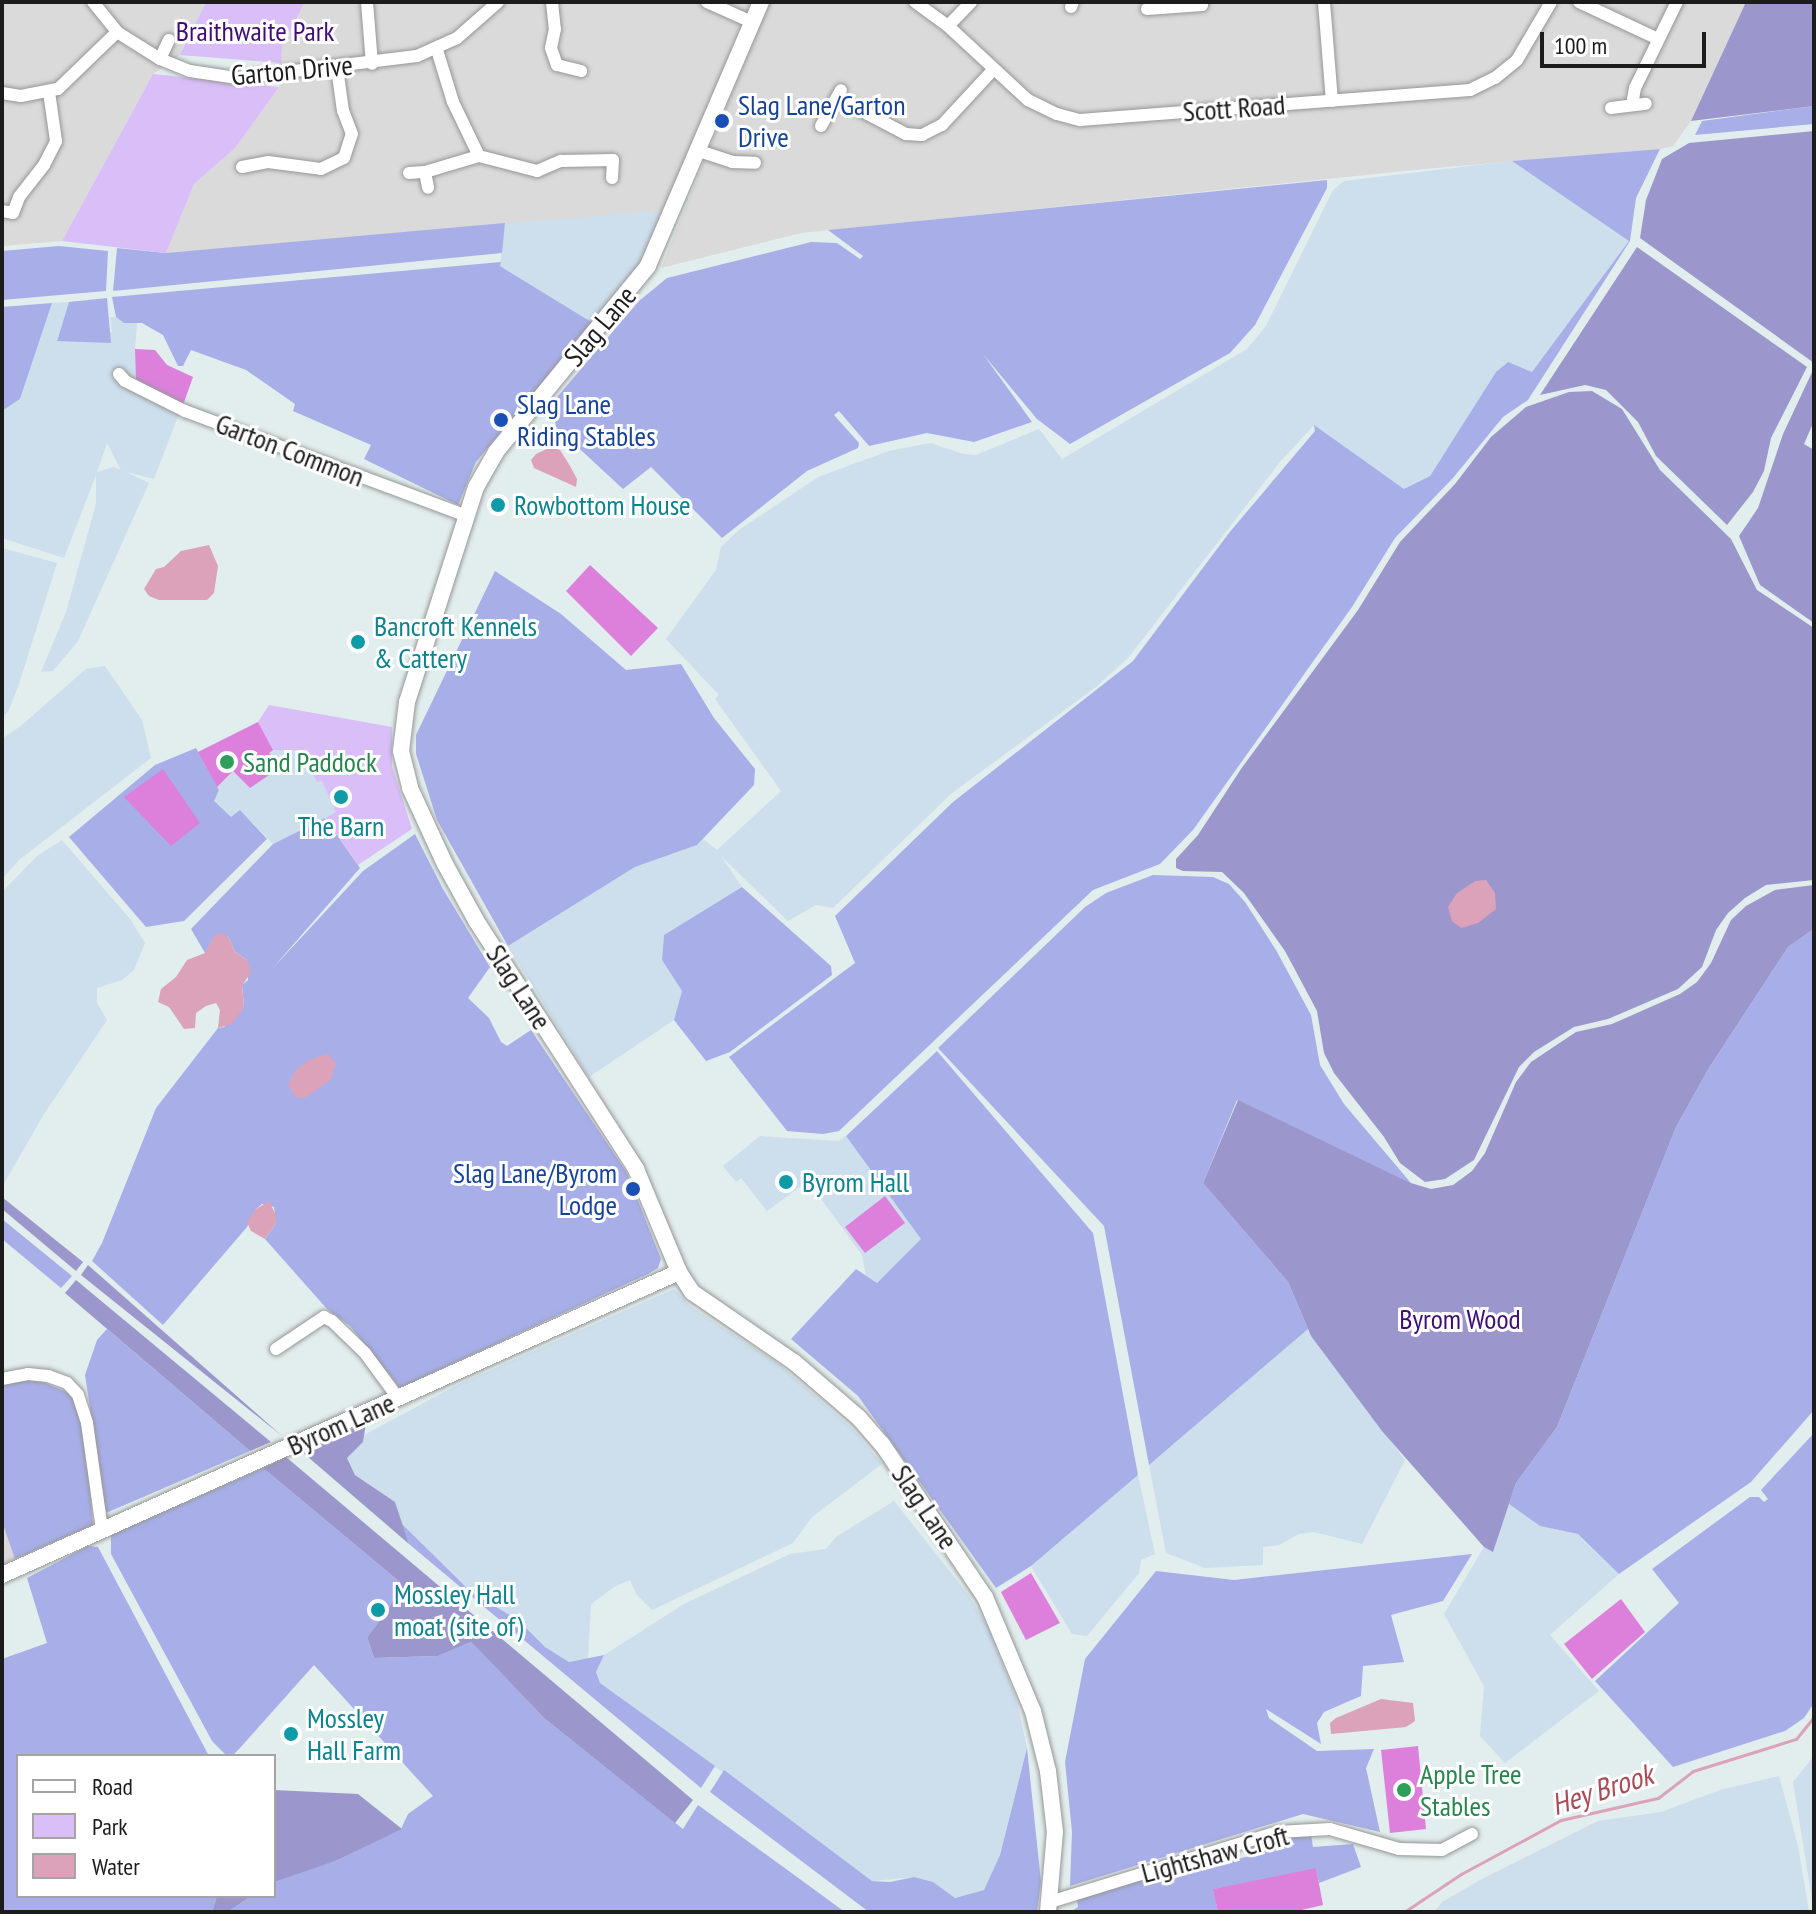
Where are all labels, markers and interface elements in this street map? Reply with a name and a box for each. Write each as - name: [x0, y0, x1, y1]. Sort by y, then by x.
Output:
- park label: Braithwaite Park: [176, 14, 334, 48]
- scale bar: [1544, 16, 1710, 66]
- text: 100 m: [1554, 30, 1607, 61]
- street label: Garton Drive: [230, 48, 354, 92]
- place label: Slag Lane/Garton Drive: [738, 88, 905, 154]
- street label: Scott Road: [1182, 88, 1286, 128]
- marker: Slag Lane/Garton Drive: [713, 112, 731, 130]
- street label: Slag Lane: [557, 279, 643, 373]
- place label: Slag Lane Riding Stables: [517, 387, 656, 453]
- street label: Garton Common: [211, 406, 369, 494]
- marker: Slag Lane Riding Stables: [492, 411, 510, 429]
- place label: Rowbottom House: [514, 488, 691, 522]
- marker: Rowbottom House: [489, 496, 507, 514]
- place label: Bancroft Kennels & Cattery: [374, 609, 537, 675]
- marker: Bancroft Kennels & Cattery: [349, 633, 367, 651]
- place label: Sand Paddock: [243, 745, 377, 779]
- marker: Sand Paddock: [218, 753, 236, 771]
- marker: The Barn: [332, 788, 350, 806]
- place label: The Barn: [298, 809, 384, 843]
- street label: Slag Lane: [479, 938, 559, 1036]
- place label: Slag Lane/Byrom Lodge: [453, 1156, 617, 1222]
- place label: Byrom Hall: [802, 1165, 909, 1199]
- marker: Byrom Hall: [777, 1173, 795, 1191]
- marker: Slag Lane/Byrom Lodge: [624, 1180, 642, 1198]
- park label: Byrom Wood: [1399, 1302, 1521, 1336]
- street label: Byrom Lane: [282, 1385, 400, 1463]
- street label: Slag Lane: [885, 1459, 965, 1555]
- place label: Mossley Hall moat (site of): [394, 1577, 523, 1643]
- marker: Mossley Hall moat (site of): [369, 1601, 387, 1619]
- place label: Mossley Hall Farm: [307, 1701, 401, 1767]
- marker: Mossley Hall Farm: [282, 1725, 300, 1743]
- legend: [16, 1754, 276, 1898]
- water label: Hey Brook: [1546, 1756, 1658, 1822]
- place label: Apple Tree Stables: [1420, 1757, 1522, 1823]
- text: Road: [92, 1771, 133, 1802]
- marker: Apple Tree Stables: [1395, 1781, 1413, 1799]
- text: Park: [92, 1811, 128, 1842]
- street label: Lightshaw Croft: [1137, 1818, 1293, 1890]
- text: Water: [92, 1851, 140, 1882]

